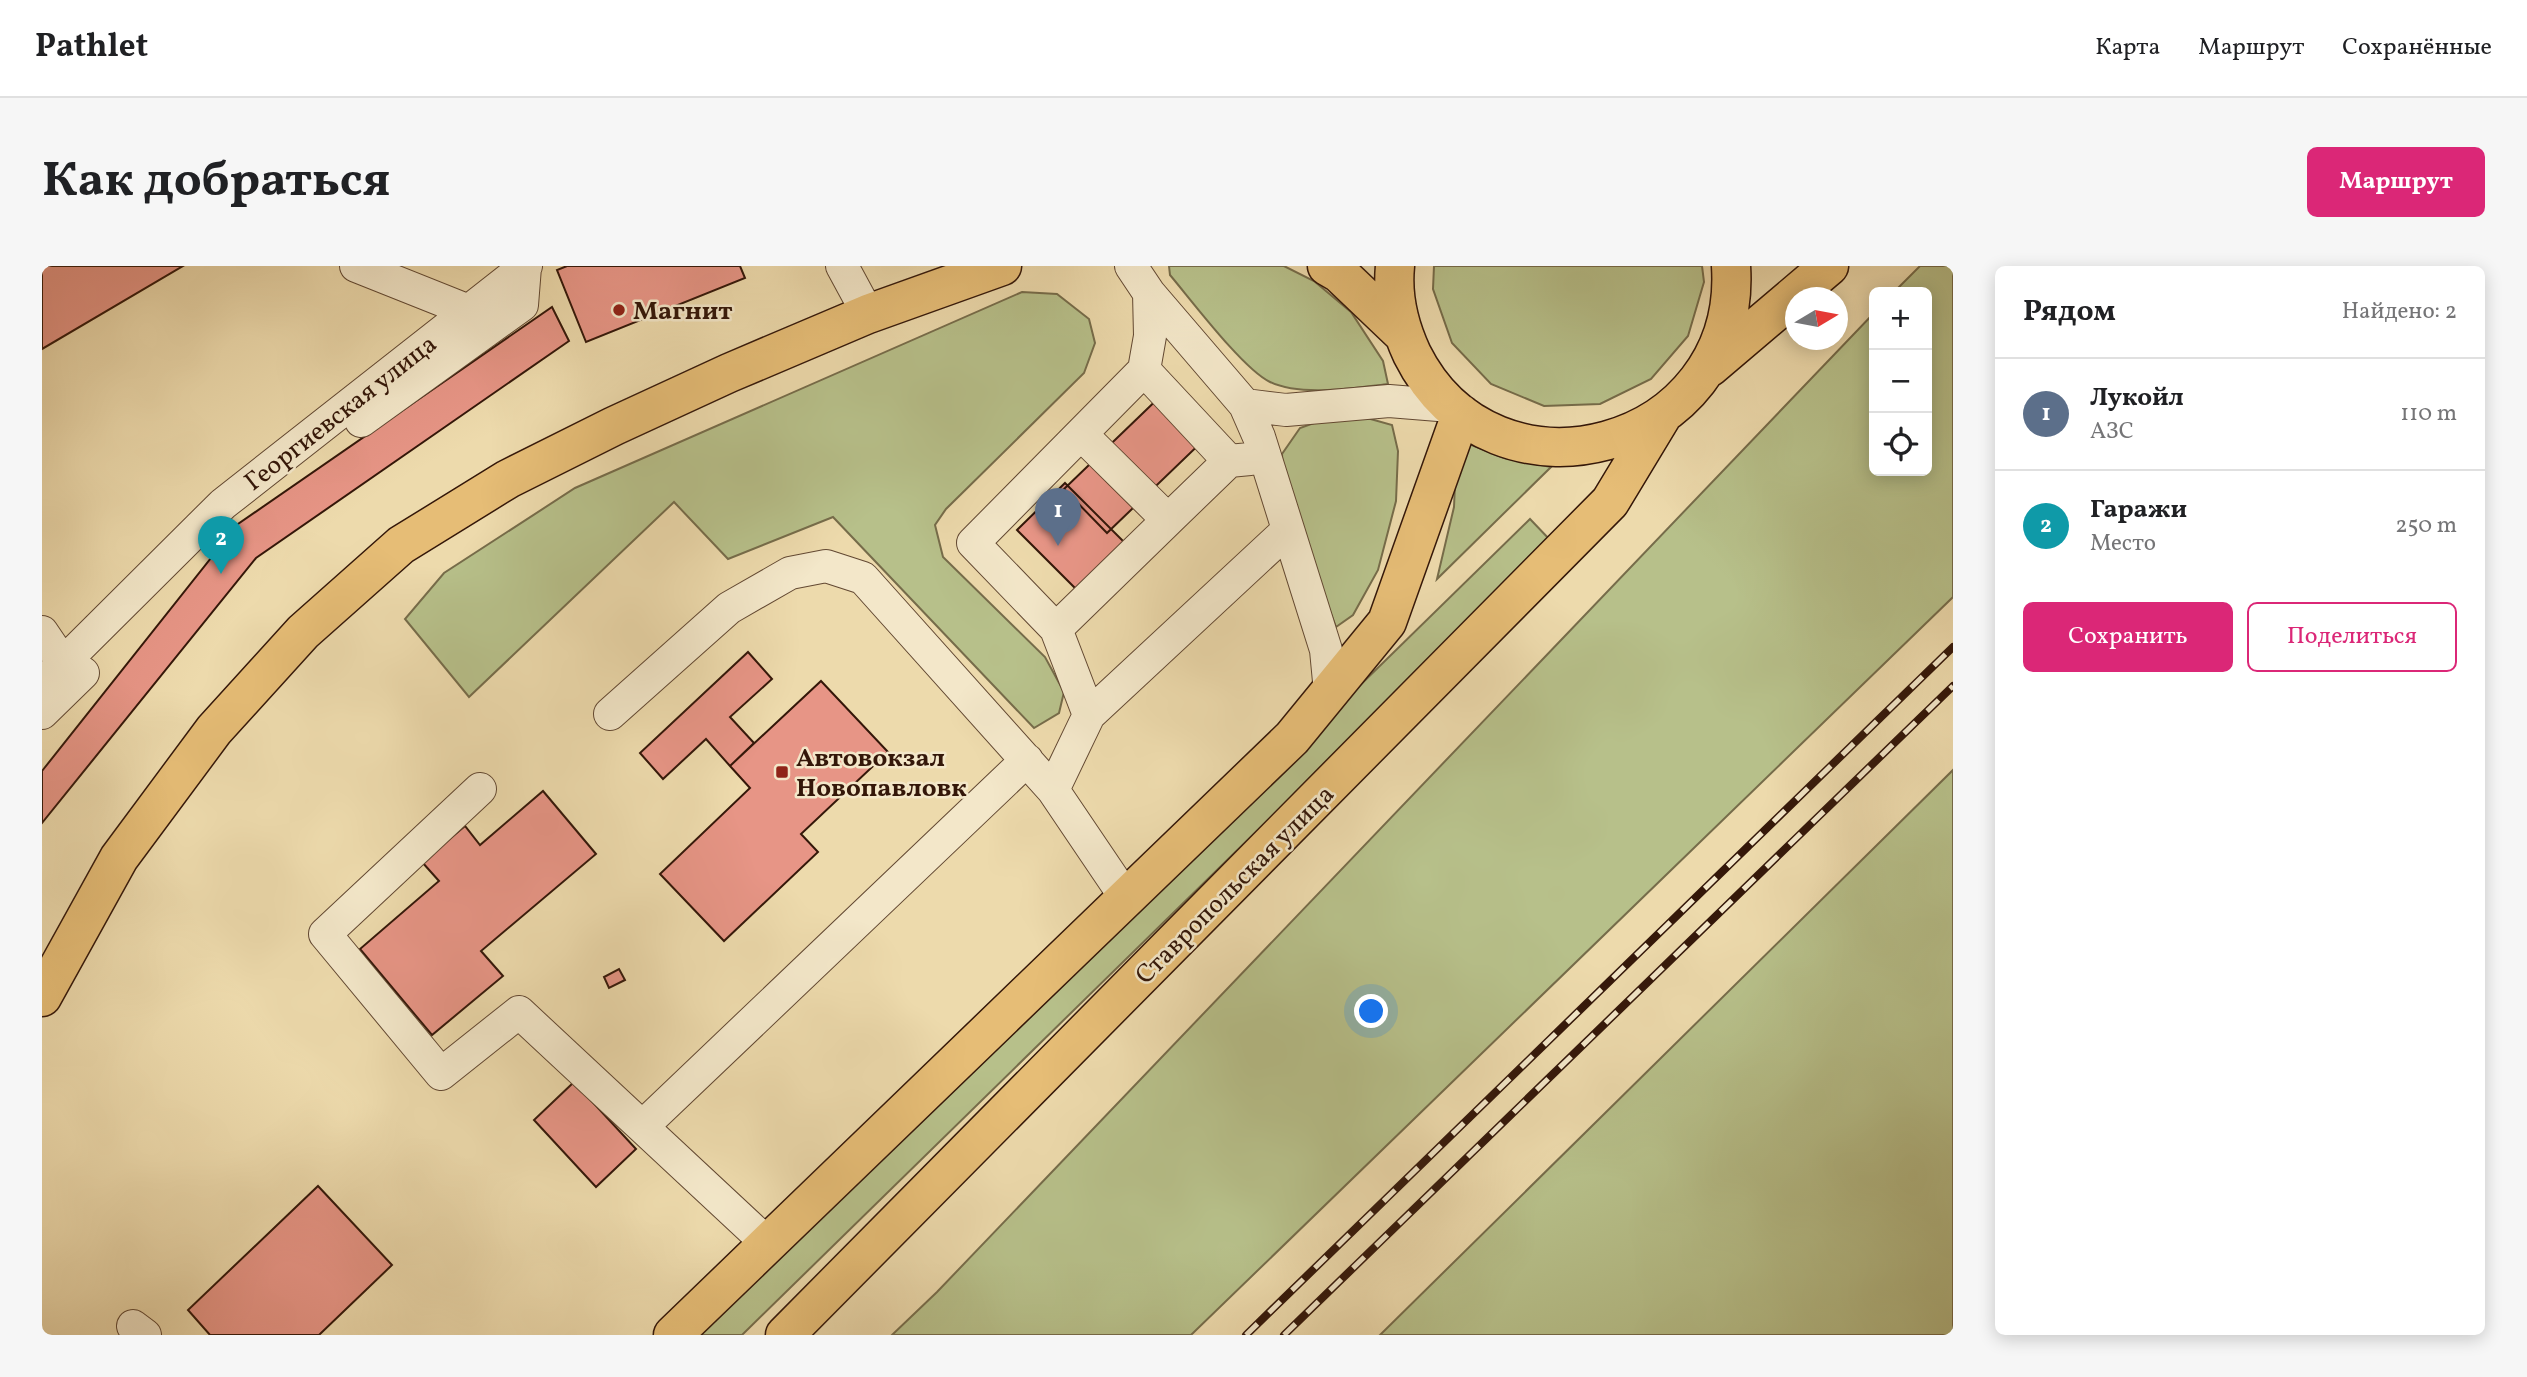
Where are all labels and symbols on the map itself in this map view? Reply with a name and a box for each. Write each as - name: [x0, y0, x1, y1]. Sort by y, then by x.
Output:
- north arrow: [1785, 287, 1848, 350]
- place label: Магнит: [633, 294, 733, 330]
- marker: Магнит: [611, 302, 627, 318]
- street label: Георгиевская улица: [237, 327, 445, 500]
- pin: 1: [1035, 488, 1081, 546]
- pin: 2: [198, 516, 244, 574]
- place label: Автовокзал Новопавловк: [796, 741, 967, 807]
- marker: Автовокзал Новопавловк: [774, 764, 790, 780]
- street label: Ставропольская улица: [1128, 778, 1343, 993]
- your location: [1354, 994, 1388, 1028]

